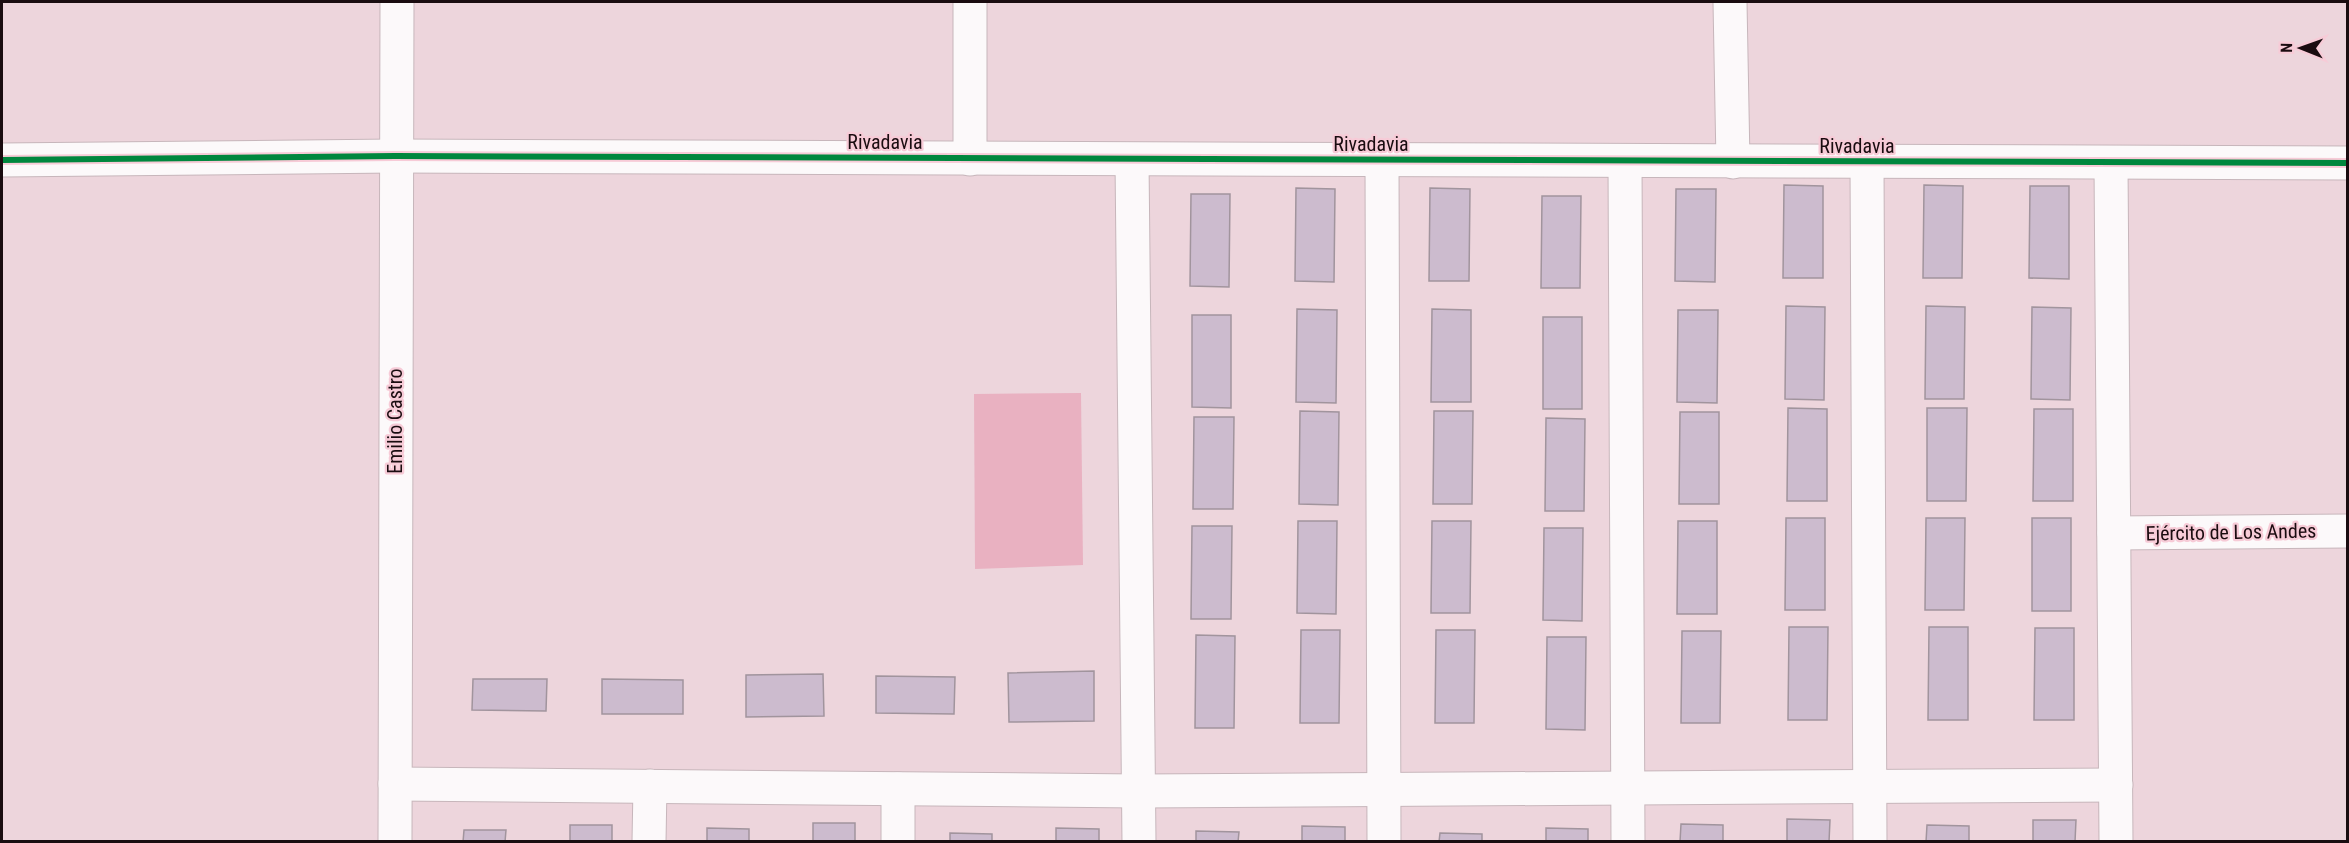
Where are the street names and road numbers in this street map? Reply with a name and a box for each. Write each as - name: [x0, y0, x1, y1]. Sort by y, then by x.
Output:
- street label: Rivadavia: [847, 130, 923, 154]
- street label: Rivadavia: [1333, 132, 1409, 156]
- street label: Rivadavia: [1819, 134, 1895, 158]
- street label: Emilio Castro: [383, 368, 407, 474]
- street label: Ejército de Los Andes: [2145, 519, 2317, 545]

